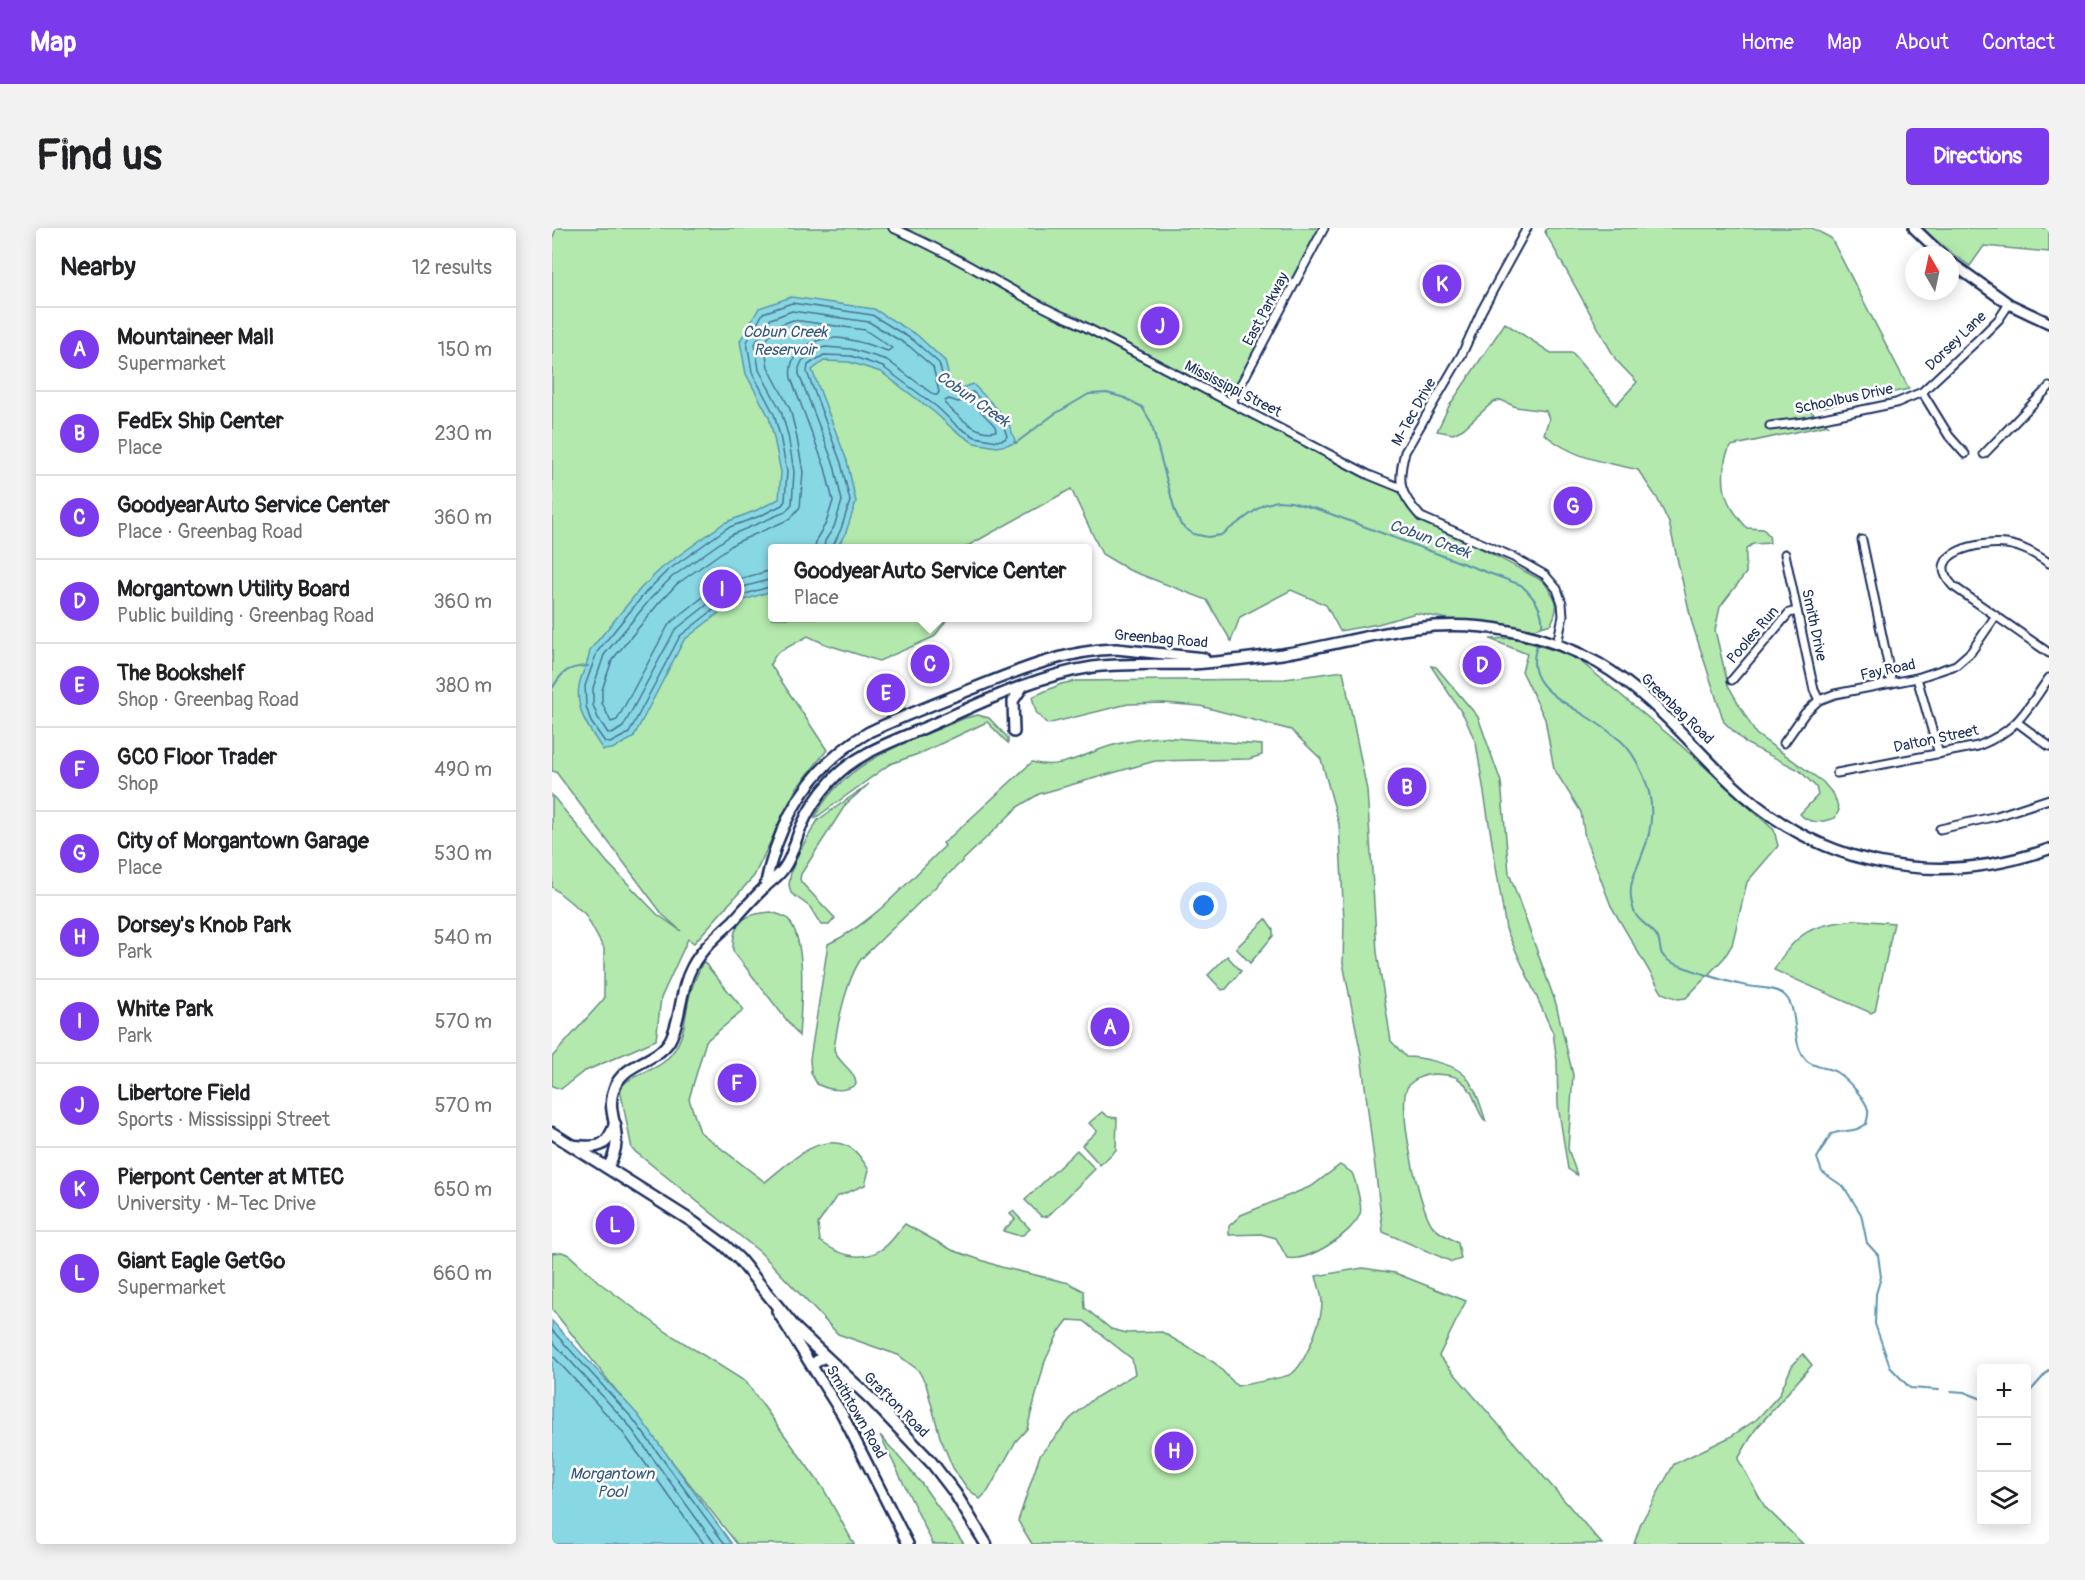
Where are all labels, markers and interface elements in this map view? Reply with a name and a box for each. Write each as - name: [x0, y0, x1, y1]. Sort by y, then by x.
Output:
- text: Map: [30, 25, 76, 60]
- text: Home: [1741, 29, 1794, 56]
- text: Map: [1827, 29, 1862, 56]
- text: About: [1895, 29, 1949, 56]
- text: Contact: [1982, 29, 2055, 56]
- button: Directions: [1906, 128, 2049, 185]
- text: Find us: [36, 130, 162, 182]
- north arrow: [1905, 246, 1959, 300]
- text: Nearby: [60, 251, 136, 283]
- text: 12 results: [412, 255, 492, 280]
- pin: K: [1422, 262, 1462, 306]
- street label: East Parkway: [1239, 268, 1294, 349]
- pin: J: [1140, 304, 1180, 348]
- street label: Dorsey Lane: [1922, 307, 1991, 375]
- water label: Cobun Creek Reservoir: [743, 322, 829, 360]
- text: Mountaineer Mall: [117, 323, 274, 351]
- text: A: [73, 337, 86, 362]
- text: 150 m: [438, 337, 492, 362]
- text: Supermarket: [117, 351, 226, 376]
- street label: Mississippi Street: [1181, 356, 1286, 422]
- water label: Cobun Creek: [933, 367, 1014, 432]
- street label: M-Tec Drive: [1388, 374, 1441, 449]
- street label: Schoolbus Drive: [1793, 379, 1895, 419]
- text: FedEx Ship Center: [117, 407, 284, 435]
- text: B: [74, 421, 85, 446]
- text: 230 m: [435, 421, 492, 446]
- text: Place: [117, 435, 162, 460]
- pin: G: [1554, 484, 1592, 528]
- text: GoodyearAuto Service Center: [117, 491, 390, 519]
- text: C: [73, 505, 86, 530]
- text: 360 m: [433, 505, 492, 530]
- water label: Cobun Creek: [1387, 515, 1474, 563]
- text: Place · Greenbag Road: [117, 519, 303, 544]
- popup: [768, 544, 1092, 622]
- text: GoodyearAuto Service Center: [794, 557, 1066, 585]
- pin: I: [702, 566, 742, 612]
- text: Morgantown Utility Board: [117, 575, 350, 603]
- text: Place: [794, 585, 839, 610]
- street label: Smith Drive: [1797, 587, 1831, 663]
- text: D: [73, 589, 86, 614]
- text: 360 m: [433, 589, 492, 614]
- street label: Pooles Run: [1723, 602, 1783, 668]
- text: Public building · Greenbag Road: [117, 603, 374, 628]
- street label: Greenbag Road: [1113, 625, 1209, 653]
- pin: C: [910, 642, 950, 686]
- pin: D: [1462, 642, 1502, 688]
- street label: Fay Road: [1859, 655, 1917, 685]
- text: The Bookshelf: [117, 659, 246, 687]
- street label: Greenbag Road: [1637, 669, 1717, 749]
- pin: E: [866, 670, 906, 716]
- text: E: [74, 673, 85, 698]
- text: 380 m: [435, 673, 492, 698]
- text: Shop · Greenbag Road: [117, 687, 299, 712]
- street label: Dalton Street: [1892, 721, 1981, 757]
- text: GCO Floor Trader: [117, 743, 277, 771]
- text: F: [73, 757, 86, 782]
- text: 490 m: [434, 757, 492, 782]
- pin: B: [1388, 764, 1426, 810]
- text: Shop: [117, 771, 158, 796]
- text: City of Morgantown Garage: [117, 827, 369, 855]
- text: G: [73, 841, 86, 866]
- text: 530 m: [434, 841, 492, 866]
- text: Place: [117, 855, 162, 880]
- your location: [1189, 891, 1218, 920]
- text: Dorsey's Knob Park: [117, 911, 291, 939]
- text: H: [73, 925, 86, 950]
- text: 540 m: [434, 925, 492, 950]
- text: Park: [117, 939, 152, 964]
- text: White Park: [117, 995, 213, 1023]
- pin: A: [1090, 1004, 1130, 1050]
- text: I: [77, 1009, 82, 1034]
- text: 570 m: [435, 1009, 492, 1034]
- text: Park: [117, 1023, 152, 1048]
- pin: F: [718, 1060, 756, 1106]
- text: Libertore Field: [117, 1079, 251, 1107]
- text: J: [75, 1093, 84, 1118]
- text: 570 m: [435, 1093, 492, 1118]
- text: Sports · Mississippi Street: [117, 1107, 330, 1132]
- text: Pierpont Center at MTEC: [117, 1163, 344, 1191]
- text: K: [73, 1177, 86, 1202]
- text: 650 m: [434, 1177, 492, 1202]
- text: University · M-Tec Drive: [117, 1191, 316, 1216]
- pin: L: [596, 1202, 634, 1248]
- text: Giant Eagle GetGo: [117, 1247, 285, 1275]
- text: L: [74, 1261, 85, 1286]
- text: 660 m: [433, 1261, 492, 1286]
- text: Supermarket: [117, 1275, 226, 1300]
- street label: Smithtown Road: [822, 1362, 890, 1462]
- map controls: [1977, 1364, 2031, 1526]
- button: +: [1977, 1364, 2031, 1418]
- street label: Grafton Road: [859, 1368, 933, 1442]
- button: −: [1977, 1418, 2031, 1472]
- pin: H: [1154, 1428, 1194, 1474]
- water label: Morgantown Pool: [570, 1464, 655, 1502]
- button: layers: [1977, 1472, 2031, 1526]

